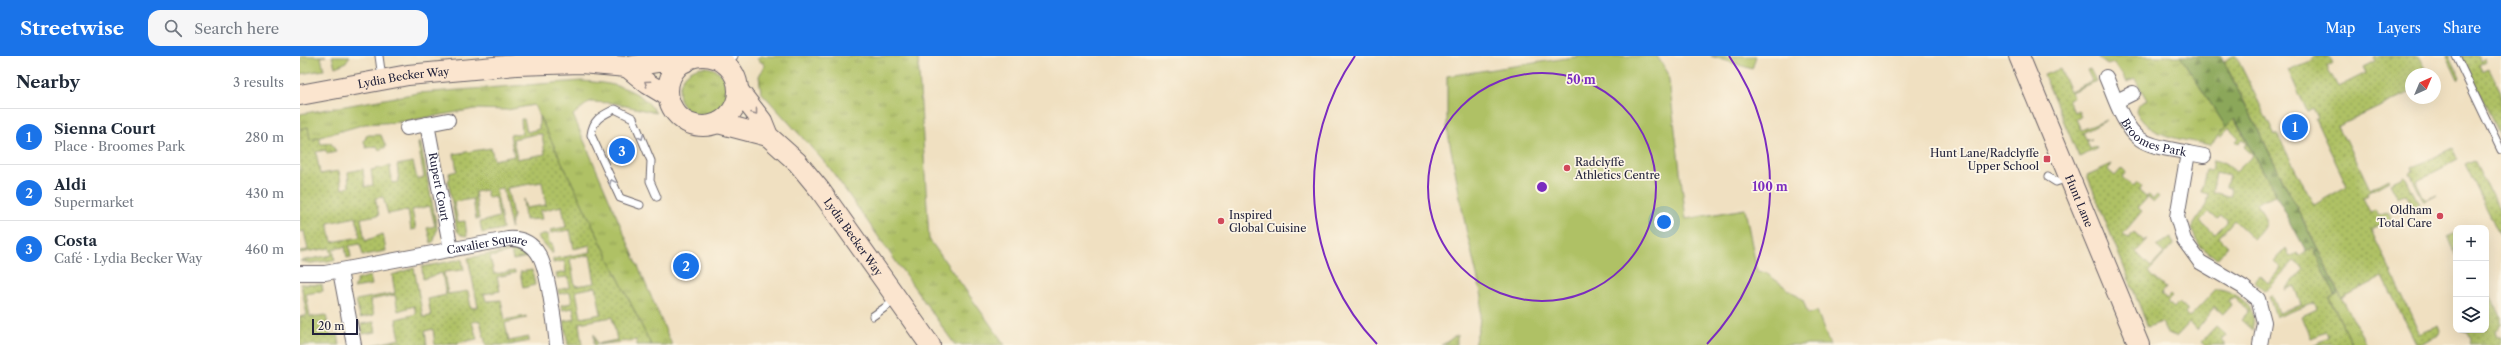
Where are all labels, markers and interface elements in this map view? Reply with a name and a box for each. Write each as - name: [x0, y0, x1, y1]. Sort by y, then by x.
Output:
- search box: [148, 10, 428, 46]
- text: Streetwise: [20, 17, 124, 40]
- icon: search: [162, 17, 184, 39]
- text: Search here: [194, 19, 279, 38]
- text: Map: [2325, 19, 2355, 37]
- text: Layers: [2377, 19, 2421, 37]
- text: Share: [2443, 19, 2481, 37]
- street label: Lydia Becker Way: [356, 64, 451, 91]
- north arrow: [2405, 68, 2441, 104]
- text: Nearby: [16, 72, 80, 92]
- text: 50 m: [1566, 72, 1596, 87]
- text: 3 results: [233, 74, 284, 90]
- one-way arrow: [644, 81, 651, 88]
- one-way arrow: [751, 107, 758, 114]
- pin: 1: [2282, 112, 2308, 142]
- street label: Broomes Park: [2118, 116, 2188, 159]
- text: Sienna Court: [54, 119, 156, 138]
- text: 1: [26, 129, 32, 145]
- text: 280 m: [245, 129, 284, 145]
- one-way arrow: [636, 133, 644, 140]
- pin: 3: [609, 136, 635, 166]
- text: Place · Broomes Park: [54, 138, 185, 154]
- place label: Hunt Lane/Radclyffe Upper School: [1930, 146, 2040, 173]
- street label: Rupert Court: [426, 151, 452, 223]
- marker: Hunt Lane/Radclyffe Upper School: [2042, 154, 2052, 164]
- place label: Radclyffe Athletics Centre: [1574, 155, 1660, 182]
- marker: Radclyffe Athletics Centre: [1562, 163, 1572, 173]
- street label: Hunt Lane: [2062, 173, 2096, 229]
- text: Aldi: [54, 175, 86, 194]
- one-way arrow: [609, 179, 617, 186]
- text: 100 m: [1752, 179, 1788, 194]
- centre of rings: [1535, 180, 1549, 194]
- text: 2: [25, 185, 33, 201]
- text: 430 m: [246, 185, 284, 201]
- text: Supermarket: [54, 194, 134, 210]
- street label: Lydia Becker Way: [821, 195, 886, 279]
- place label: Oldham Total Care: [2377, 203, 2433, 230]
- place label: Inspired Global Cuisine: [1229, 208, 1306, 235]
- marker: Oldham Total Care: [2435, 211, 2445, 221]
- your location: [1654, 212, 1674, 232]
- marker: Inspired Global Cuisine: [1216, 216, 1226, 226]
- map controls: [2453, 225, 2489, 333]
- button: +: [2453, 225, 2489, 261]
- text: Costa: [54, 231, 97, 250]
- street label: Cavalier Square: [446, 232, 530, 257]
- text: 3: [25, 241, 33, 257]
- text: 460 m: [245, 241, 284, 257]
- text: Café · Lydia Becker Way: [54, 250, 203, 266]
- pin: 2: [673, 251, 699, 281]
- button: −: [2453, 261, 2489, 297]
- button: layers: [2453, 297, 2489, 333]
- scale bar: [312, 317, 358, 336]
- text: 20 m: [318, 319, 344, 333]

